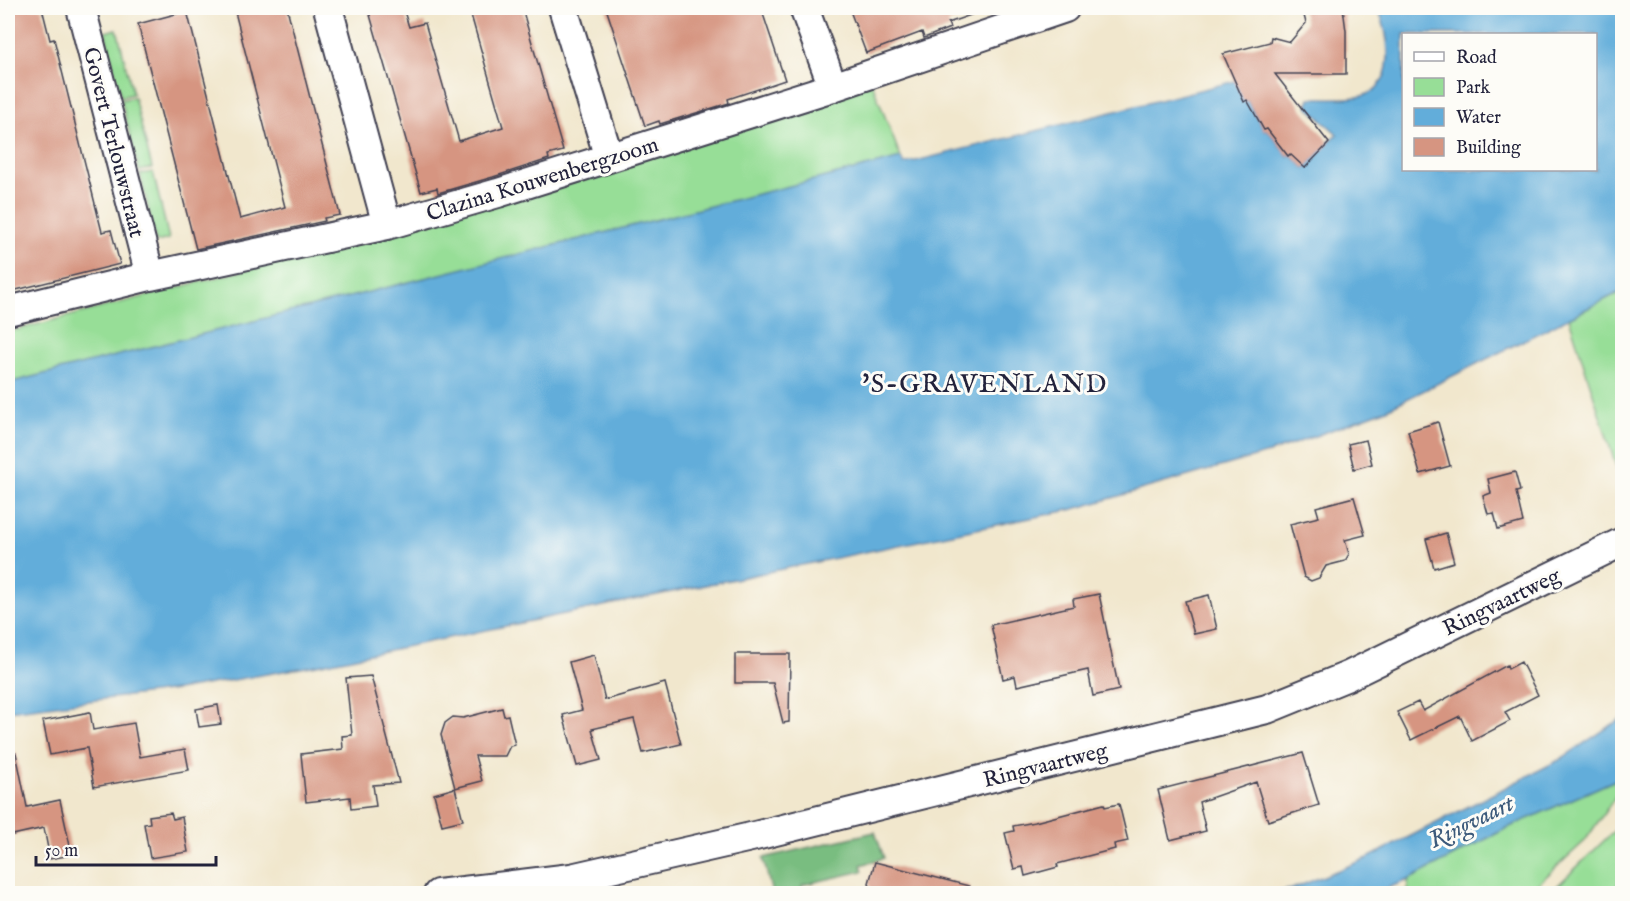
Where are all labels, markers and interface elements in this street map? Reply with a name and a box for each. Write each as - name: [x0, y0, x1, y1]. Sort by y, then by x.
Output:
- legend: [1402, 33, 1597, 171]
- street label: Govert Terlouwstraat: [76, 44, 150, 241]
- text: Road: [1456, 47, 1497, 70]
- text: Park: [1456, 77, 1491, 100]
- text: Water: [1456, 107, 1501, 130]
- street label: Clazina Kouwenbergzoom: [423, 131, 662, 229]
- text: Building: [1456, 137, 1521, 160]
- district label: 'S-GRAVENLAND: [862, 368, 1108, 401]
- street label: Ringvaartweg: [1439, 562, 1566, 643]
- street label: Ringvaartweg: [980, 737, 1112, 795]
- water label: Ringvaart: [1424, 788, 1521, 856]
- scale bar: [36, 829, 216, 867]
- text: 50 m: [45, 840, 78, 863]

